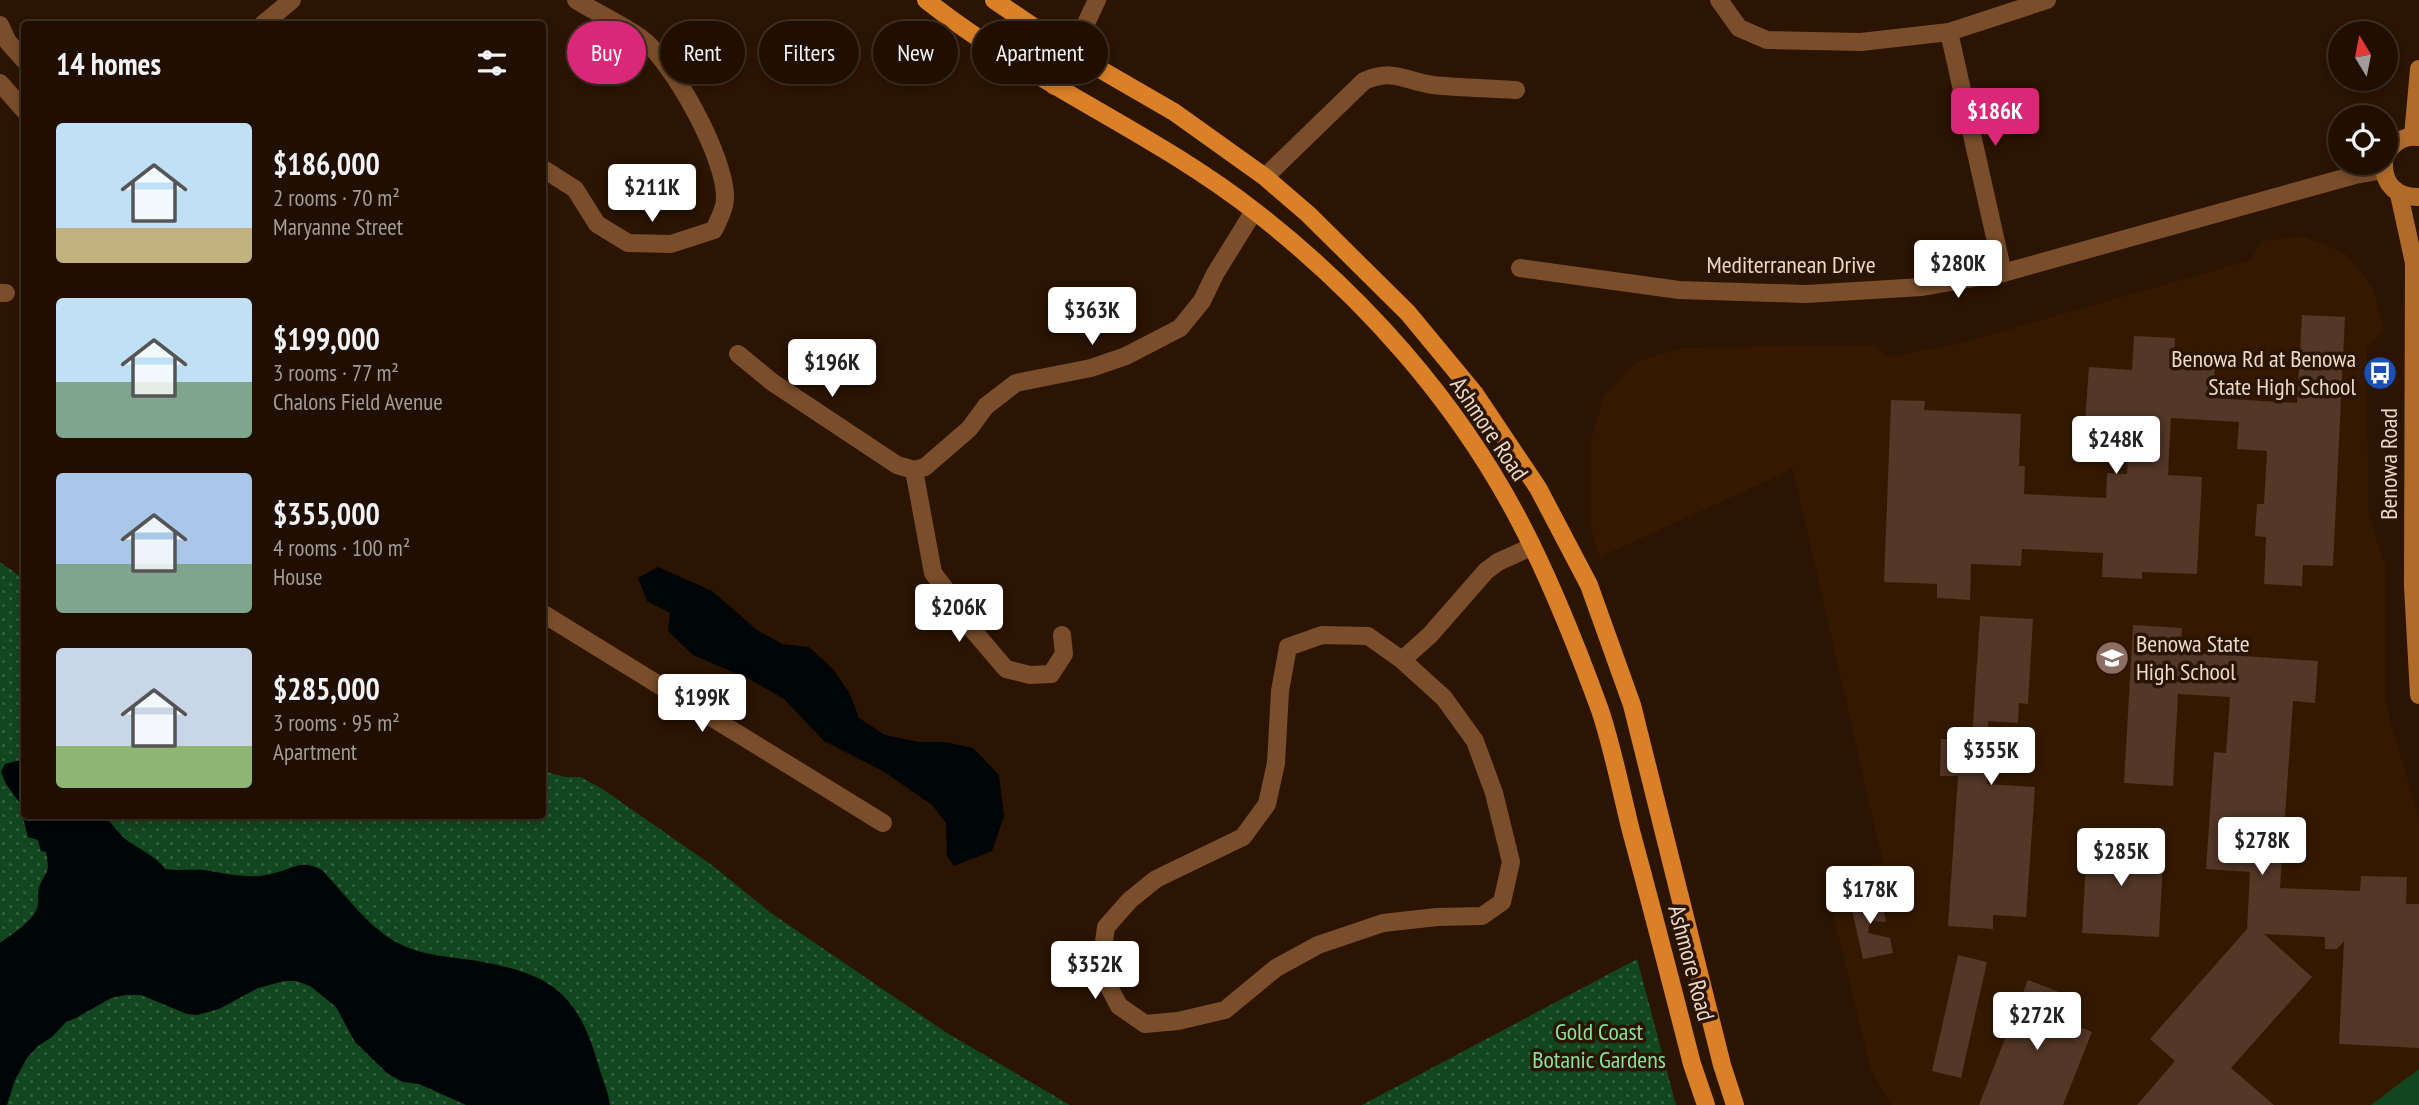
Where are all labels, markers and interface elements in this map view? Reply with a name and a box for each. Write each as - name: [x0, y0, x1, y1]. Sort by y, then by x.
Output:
- chip: Buy: [567, 21, 646, 84]
- chip: Rent: [660, 21, 745, 84]
- chip: Filters: [759, 21, 859, 84]
- chip: New: [873, 21, 958, 84]
- chip: Apartment: [972, 21, 1108, 84]
- north arrow: [2328, 21, 2398, 91]
- map controls: [2328, 21, 2398, 175]
- text: 14 homes: [56, 44, 161, 83]
- icon: filters: [473, 44, 511, 82]
- pin: $186K: [1946, 88, 2044, 148]
- text: $186K: [1967, 96, 2023, 125]
- button: locate: [2328, 105, 2398, 175]
- text: $186,000: [273, 144, 380, 183]
- icon: home: [112, 151, 196, 235]
- pin: $211K: [603, 164, 701, 224]
- text: $211K: [624, 172, 680, 201]
- text: 2 rooms · 70 m²: [273, 183, 400, 212]
- text: Maryanne Street: [273, 212, 403, 241]
- pin: $280K: [1909, 240, 2007, 300]
- text: $280K: [1930, 248, 1986, 277]
- street label: Mediterranean Drive: [1706, 249, 1876, 280]
- pin: $363K: [1043, 288, 1141, 347]
- text: $363K: [1064, 295, 1120, 324]
- text: $199,000: [273, 319, 380, 358]
- icon: home: [112, 326, 196, 410]
- pin: $196K: [783, 340, 881, 399]
- place label: Benowa Rd at Benowa State High School: [2171, 343, 2356, 402]
- text: $196K: [804, 347, 860, 376]
- bus stop icon: Benowa Rd at Benowa State High School: [2361, 354, 2399, 392]
- text: 3 rooms · 77 m²: [273, 358, 399, 387]
- street label: Ashmore Road: [1443, 371, 1535, 487]
- text: Chalons Field Avenue: [273, 387, 443, 416]
- street label: Benowa Road: [2373, 408, 2404, 520]
- pin: $248K: [2067, 416, 2165, 476]
- text: $248K: [2088, 424, 2144, 453]
- text: $355,000: [273, 494, 380, 533]
- icon: home: [112, 501, 196, 585]
- text: 4 rooms · 100 m²: [273, 533, 410, 562]
- text: House: [273, 562, 323, 591]
- pin: $206K: [910, 584, 1008, 644]
- text: $206K: [931, 592, 987, 621]
- place label: Benowa State High School: [2136, 628, 2250, 687]
- school or university icon: Benowa State High School: [2093, 639, 2131, 677]
- text: $285,000: [273, 669, 380, 708]
- pin: $199K: [653, 674, 751, 734]
- icon: home: [112, 676, 196, 760]
- text: $199K: [674, 682, 730, 711]
- text: 3 rooms · 95 m²: [273, 708, 400, 737]
- pin: $355K: [1942, 728, 2040, 787]
- text: $355K: [1963, 735, 2019, 764]
- text: Apartment: [273, 737, 357, 766]
- pin: $278K: [2213, 818, 2311, 877]
- text: $278K: [2234, 825, 2290, 854]
- pin: $285K: [2072, 828, 2170, 888]
- text: $285K: [2093, 836, 2149, 865]
- pin: $178K: [1821, 866, 1919, 926]
- text: $178K: [1842, 874, 1898, 903]
- street label: Ashmore Road: [1661, 902, 1722, 1024]
- pin: $352K: [1046, 942, 1144, 1001]
- text: $352K: [1067, 949, 1123, 978]
- pin: $272K: [1988, 992, 2086, 1052]
- text: $272K: [2009, 1000, 2065, 1029]
- park label: Gold Coast Botanic Gardens: [1532, 1016, 1666, 1075]

